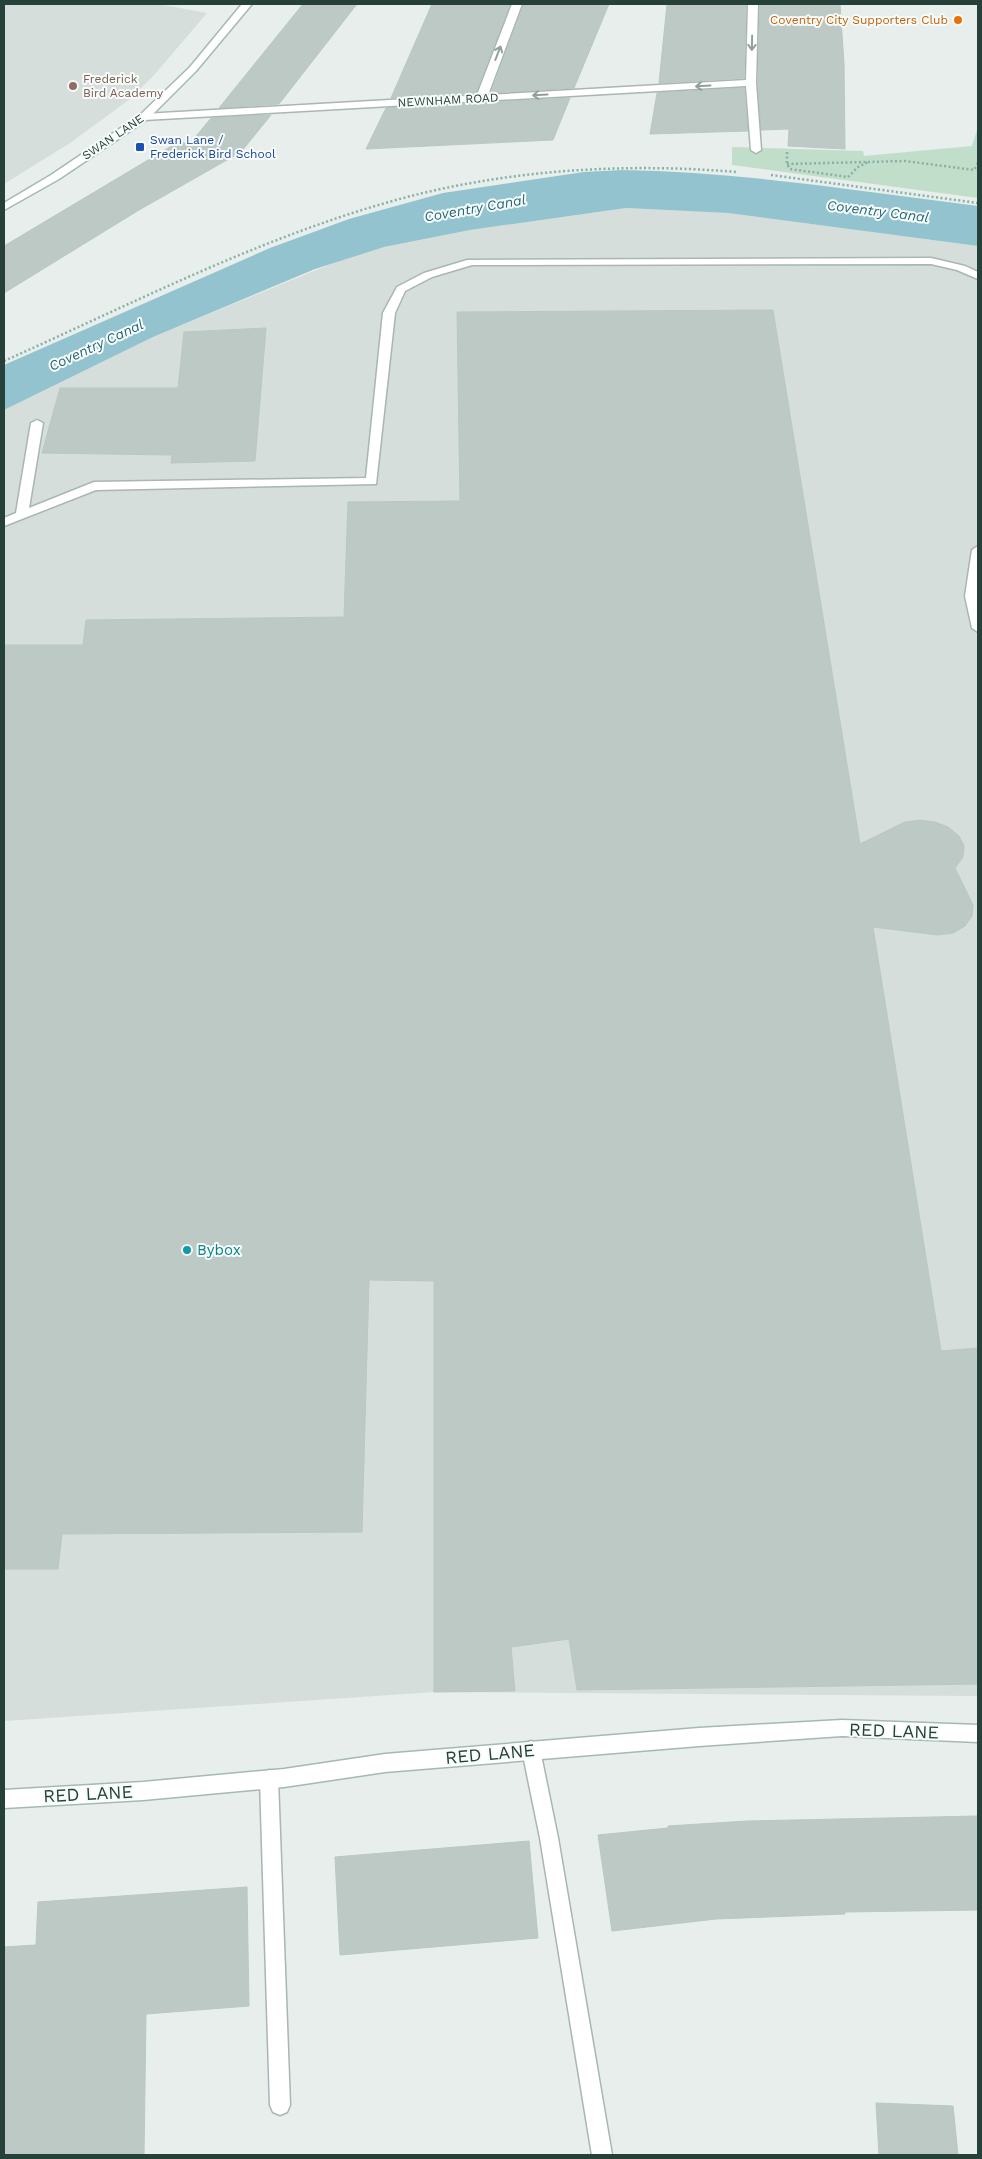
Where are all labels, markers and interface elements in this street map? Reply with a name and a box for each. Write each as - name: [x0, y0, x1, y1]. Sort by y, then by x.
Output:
- place label: Coventry City Supporters Club: [770, 13, 948, 27]
- marker: Coventry City Supporters Club: [952, 14, 964, 26]
- one-way arrow: [747, 35, 757, 51]
- one-way arrow: [494, 46, 503, 61]
- place label: Frederick Bird Academy: [83, 72, 164, 100]
- marker: Frederick Bird Academy: [67, 80, 79, 92]
- one-way arrow: [695, 81, 711, 90]
- street label: NEWNHAM ROAD: [397, 90, 499, 110]
- one-way arrow: [533, 91, 549, 100]
- street label: SWAN LANE: [80, 111, 147, 163]
- place label: Swan Lane / Frederick Bird School: [150, 133, 276, 161]
- marker: Swan Lane / Frederick Bird School: [134, 141, 146, 153]
- water label: Coventry Canal: [423, 191, 527, 225]
- water label: Coventry Canal: [826, 197, 930, 225]
- water label: Coventry Canal: [46, 316, 146, 374]
- place label: Bybox: [197, 1241, 241, 1259]
- marker: Bybox: [181, 1244, 193, 1256]
- street label: RED LANE: [849, 1718, 939, 1743]
- street label: RED LANE: [444, 1739, 536, 1768]
- street label: RED LANE: [43, 1781, 133, 1806]

